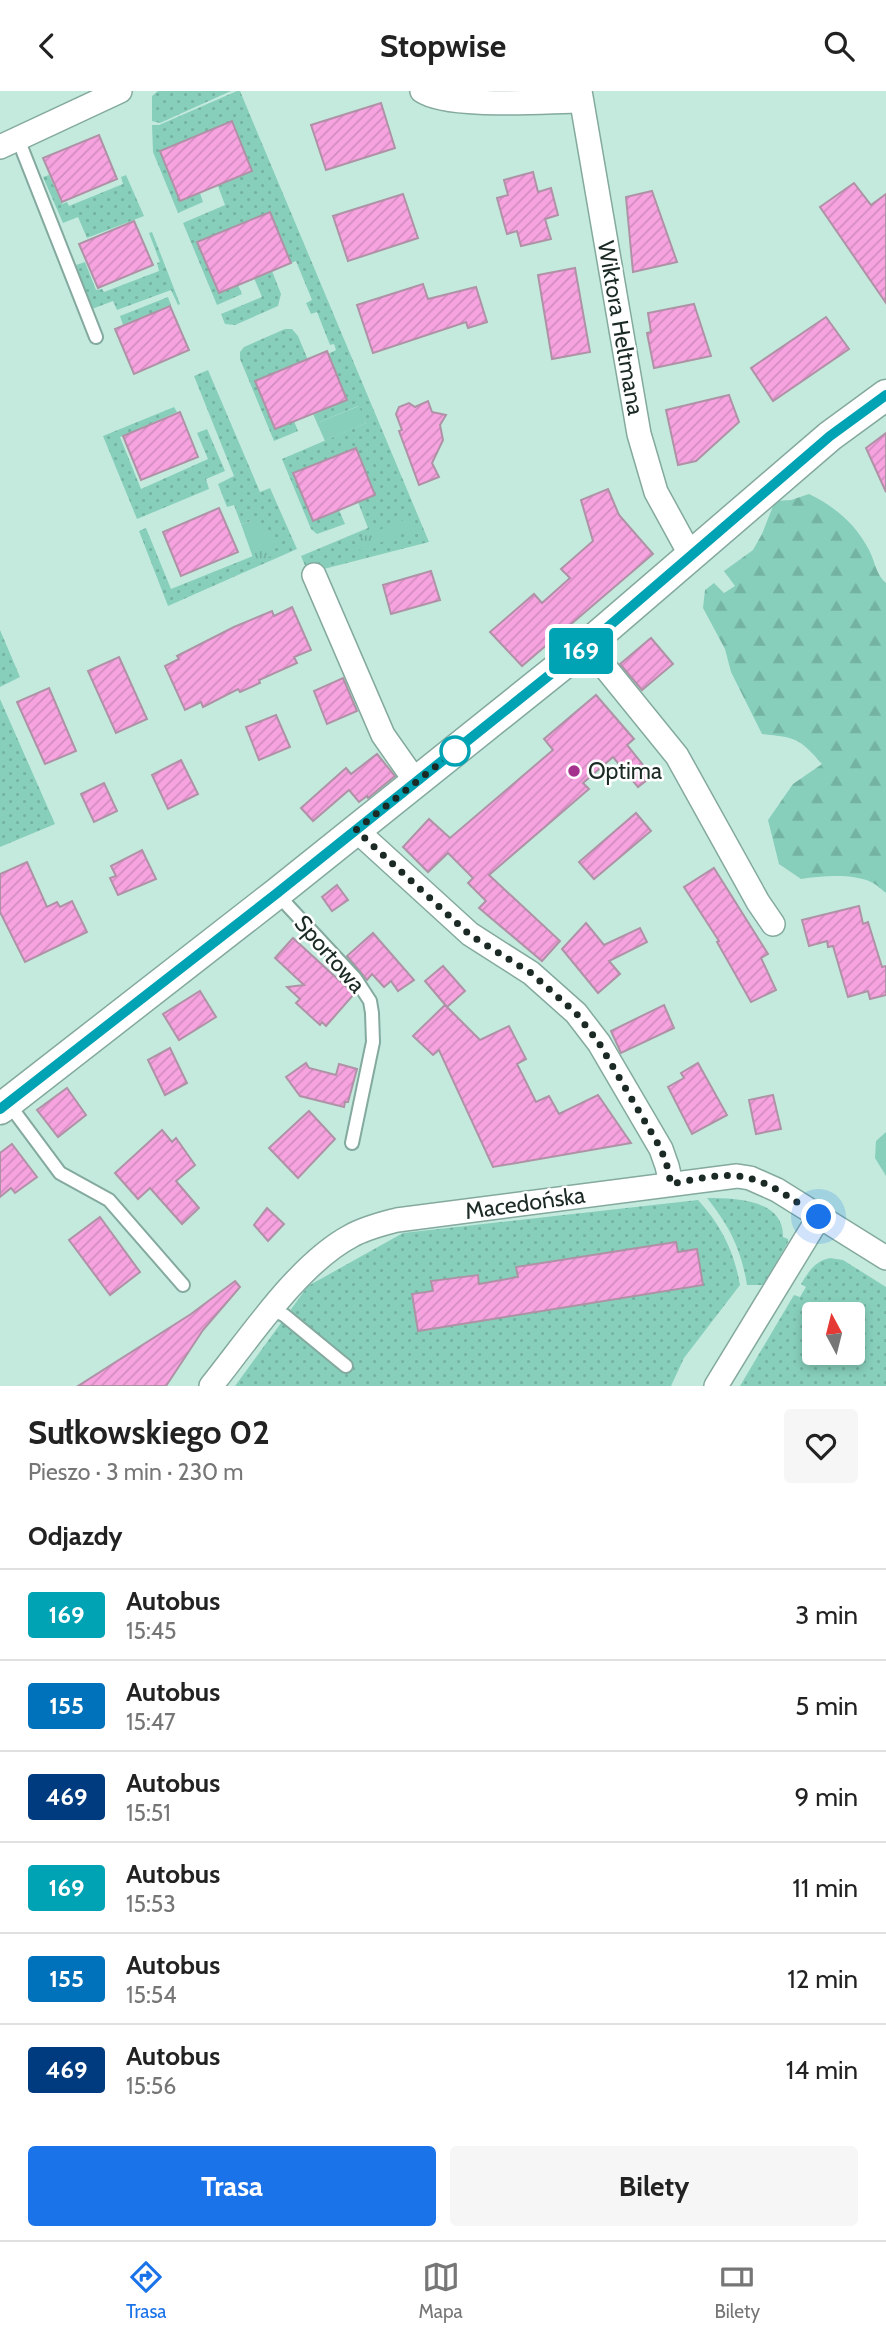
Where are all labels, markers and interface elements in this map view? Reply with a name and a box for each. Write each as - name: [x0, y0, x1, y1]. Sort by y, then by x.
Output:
- text: Stopwise: [380, 26, 506, 65]
- icon: back: [28, 27, 66, 65]
- icon: search: [820, 27, 858, 65]
- street label: Wiktora Heltmana: [592, 239, 650, 417]
- line badge: 169: [541, 628, 621, 674]
- text: 169: [563, 636, 599, 665]
- unlabelled marker: [440, 736, 470, 766]
- place label: Optima: [588, 757, 662, 785]
- marker: Optima: [566, 763, 582, 779]
- street label: Sportowa: [289, 909, 371, 999]
- street label: Macedońska: [463, 1181, 587, 1225]
- your location: [801, 1199, 836, 1234]
- north arrow: [802, 1302, 864, 1365]
- map controls: [802, 1302, 865, 1365]
- button: heart: [784, 1409, 858, 1483]
- text: Sułkowskiego 02: [28, 1412, 270, 1452]
- text: Pieszo · 3 min · 230 m: [28, 1458, 244, 1486]
- text: Odjazdy: [28, 1520, 123, 1552]
- text: Autobus: [126, 1585, 220, 1617]
- text: 3 min: [795, 1599, 858, 1631]
- text: 169: [49, 1600, 84, 1629]
- text: 15:45: [126, 1617, 176, 1645]
- text: Autobus: [126, 1676, 220, 1708]
- text: 5 min: [795, 1690, 858, 1722]
- text: 155: [49, 1691, 84, 1720]
- text: 15:47: [126, 1708, 176, 1736]
- text: Autobus: [126, 1767, 220, 1799]
- text: 9 min: [795, 1781, 858, 1813]
- text: 469: [46, 1782, 87, 1811]
- text: 15:51: [126, 1799, 171, 1827]
- text: Autobus: [126, 1858, 220, 1890]
- text: 11 min: [792, 1872, 858, 1904]
- text: 169: [49, 1873, 84, 1902]
- text: 15:53: [126, 1890, 176, 1918]
- text: Autobus: [126, 1949, 220, 1981]
- text: 12 min: [787, 1963, 858, 1995]
- text: 155: [49, 1964, 84, 1993]
- text: 15:54: [126, 1981, 176, 2009]
- text: Autobus: [126, 2040, 220, 2072]
- text: 14 min: [786, 2054, 858, 2086]
- text: 469: [46, 2055, 87, 2084]
- text: 15:56: [126, 2072, 176, 2100]
- button: Trasa: [28, 2146, 436, 2226]
- button: Bilety: [450, 2146, 858, 2226]
- tab: Trasa: [126, 2258, 166, 2323]
- tab: Mapa: [418, 2258, 463, 2323]
- tab: Bilety: [715, 2258, 760, 2323]

